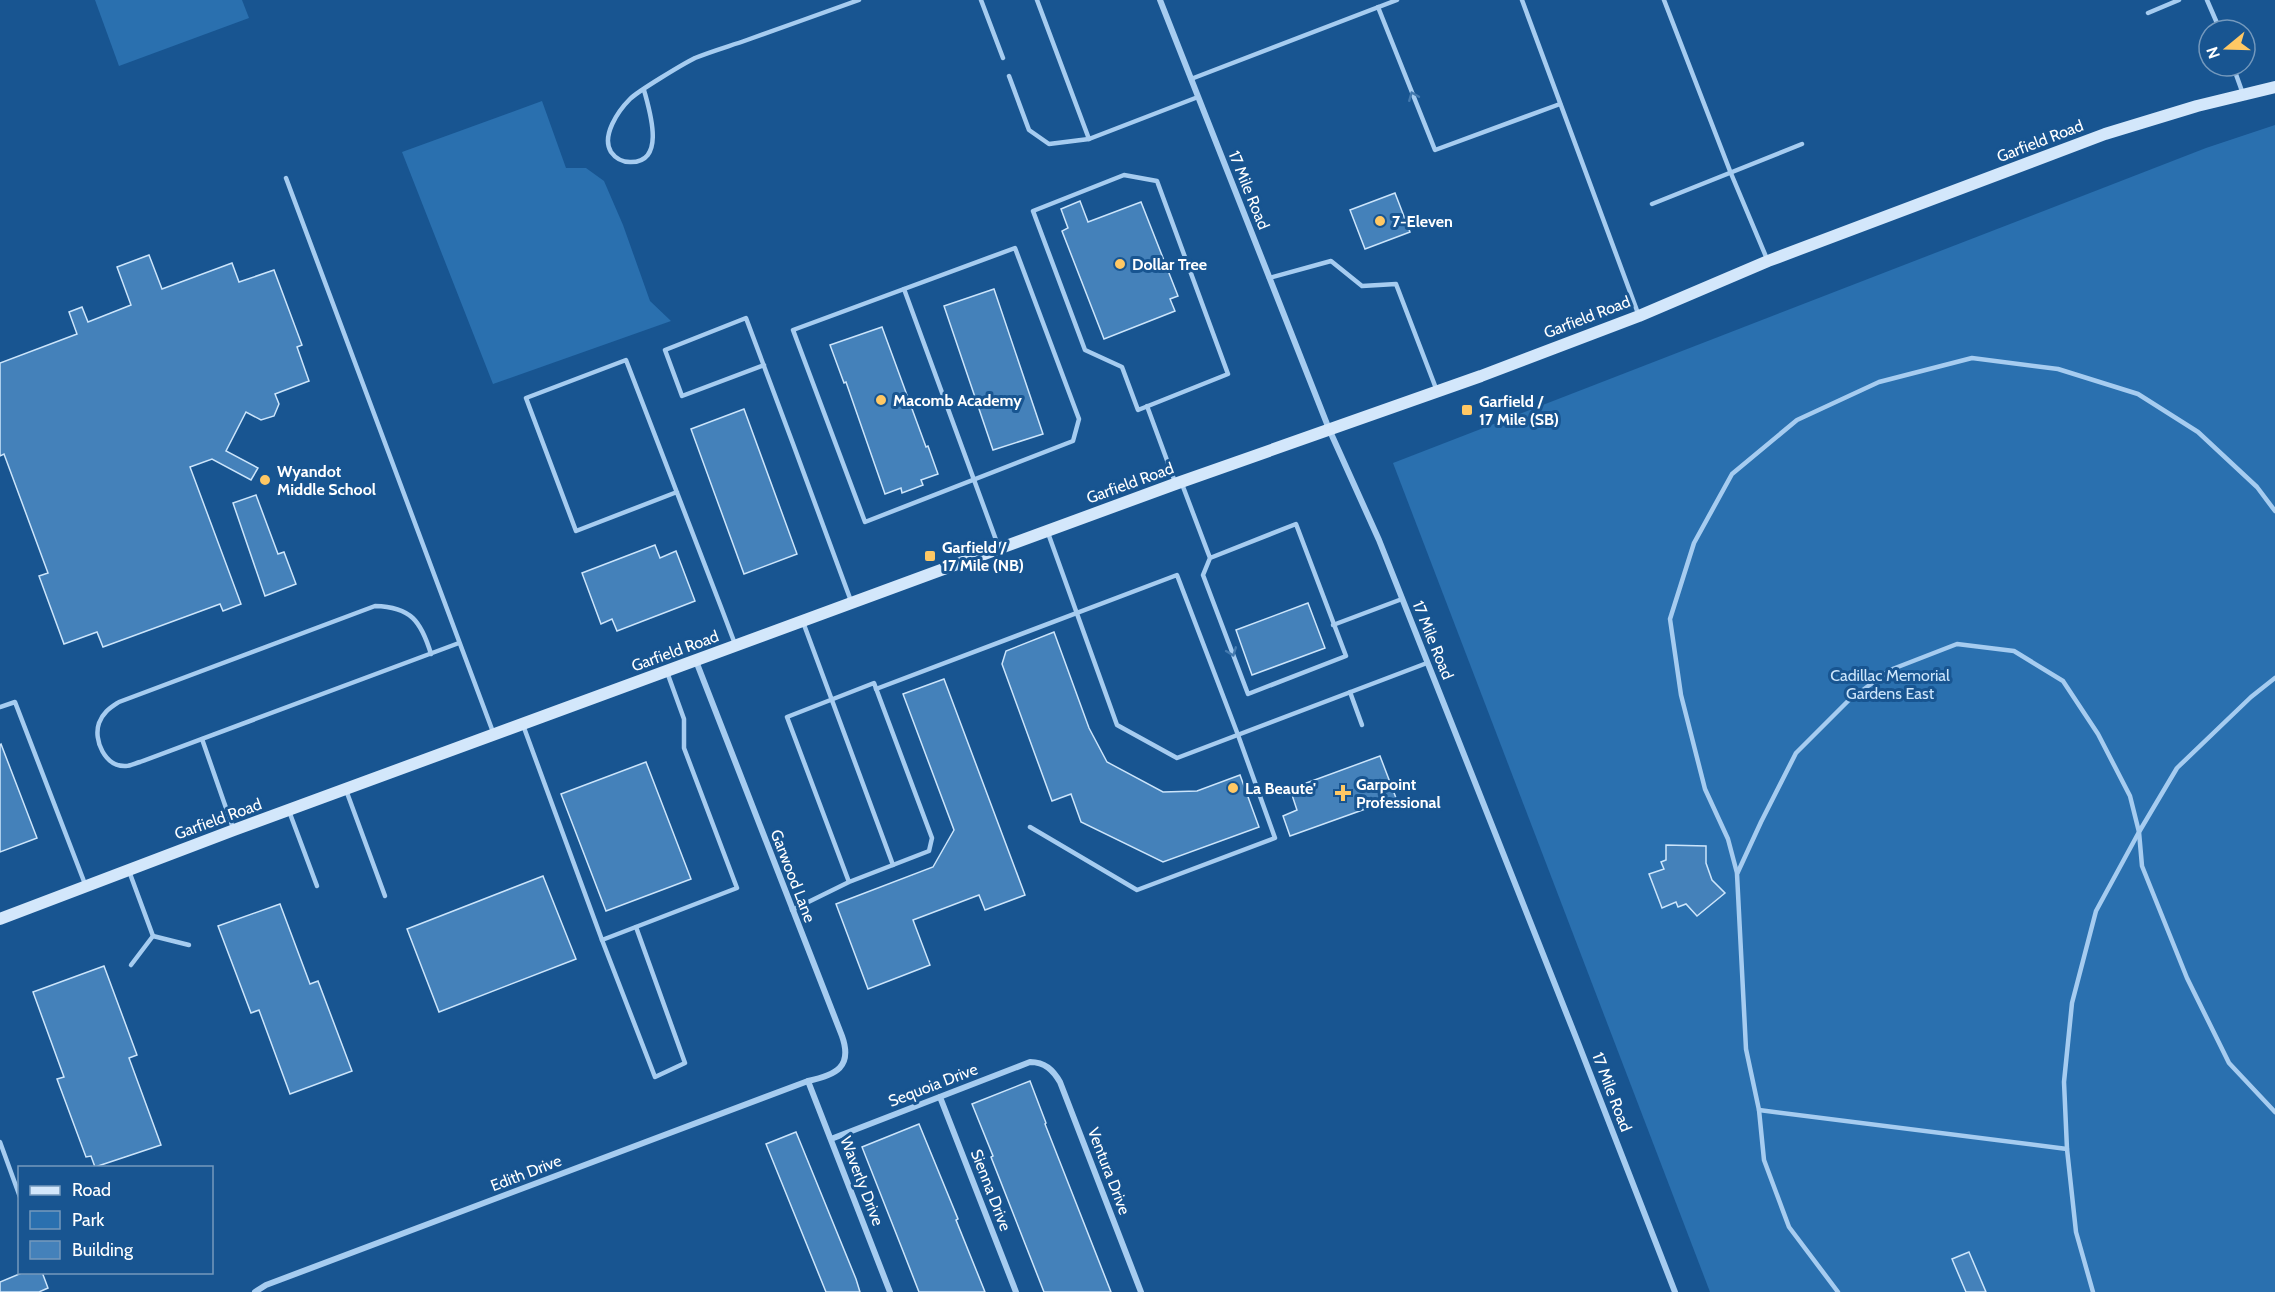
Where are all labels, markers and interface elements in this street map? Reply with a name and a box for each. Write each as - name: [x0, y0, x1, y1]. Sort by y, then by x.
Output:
- north arrow: [2197, 18, 2257, 78]
- text: N: [2202, 44, 2224, 61]
- one-way arrow: [1408, 91, 1420, 102]
- street label: Garfield Road: [1994, 116, 2086, 166]
- street label: 17 Mile Road: [1225, 148, 1273, 232]
- place label: 7-Eleven: [1392, 212, 1453, 231]
- marker: 7-Eleven: [1373, 214, 1387, 228]
- place label: Dollar Tree: [1132, 255, 1207, 274]
- marker: Dollar Tree: [1113, 257, 1127, 271]
- street label: Garfield Road: [1541, 292, 1633, 342]
- place label: Macomb Academy: [893, 391, 1022, 410]
- place label: Garfield / 17 Mile (SB): [1479, 392, 1559, 429]
- marker: Macomb Academy: [874, 393, 888, 407]
- marker: Garfield / 17 Mile (SB): [1460, 403, 1474, 417]
- street label: Garfield Road: [1084, 458, 1176, 508]
- place label: Wyandot Middle School: [277, 462, 376, 499]
- marker: Wyandot Middle School: [258, 473, 272, 487]
- place label: Garfield / 17 Mile (NB): [942, 538, 1024, 575]
- marker: Garfield / 17 Mile (NB): [923, 549, 937, 563]
- street label: 17 Mile Road: [1409, 598, 1457, 682]
- street label: Garfield Road: [629, 626, 721, 676]
- one-way arrow: [1224, 646, 1237, 656]
- park label: Cadillac Memorial Gardens East: [1830, 666, 1950, 703]
- place label: Garpoint Professional: [1356, 775, 1441, 812]
- place label: La Beaute': [1245, 779, 1316, 798]
- marker: La Beaute': [1226, 781, 1240, 795]
- marker: Garpoint Professional: [1334, 784, 1352, 802]
- street label: Garfield Road: [172, 794, 264, 844]
- street label: Garwood Lane: [767, 827, 819, 925]
- street label: 17 Mile Road: [1588, 1050, 1636, 1134]
- street label: Sequoia Drive: [886, 1059, 980, 1111]
- street label: Ventura Drive: [1084, 1125, 1134, 1217]
- street label: Waverly Drive: [836, 1134, 888, 1228]
- street label: Sienna Drive: [967, 1147, 1015, 1233]
- street label: Edith Drive: [488, 1151, 564, 1195]
- legend: [18, 1166, 213, 1274]
- text: Road: [72, 1179, 111, 1201]
- text: Park: [72, 1209, 105, 1231]
- text: Building: [72, 1239, 134, 1261]

